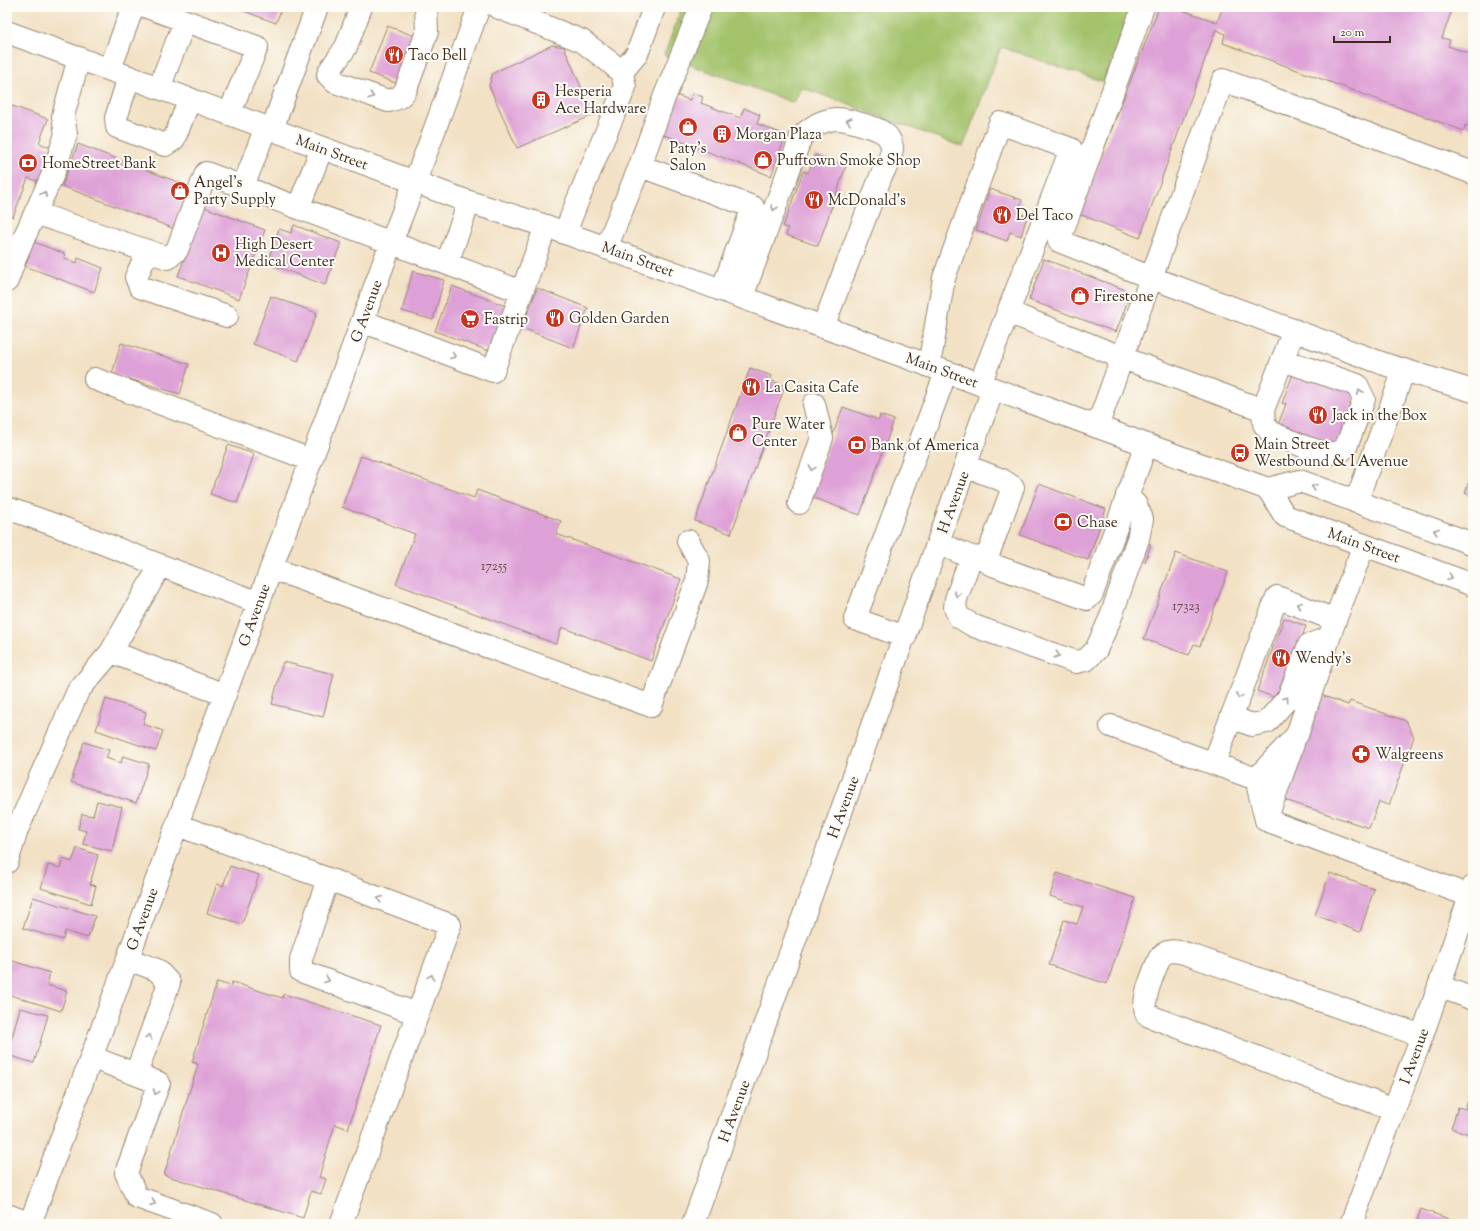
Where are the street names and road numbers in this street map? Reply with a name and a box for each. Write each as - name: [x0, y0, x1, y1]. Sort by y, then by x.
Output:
- street label: Main Street: [292, 131, 371, 176]
- street label: Main Street: [598, 238, 677, 283]
- street label: G Avenue: [346, 277, 388, 346]
- street label: Main Street: [902, 349, 981, 394]
- street label: H Avenue: [933, 468, 975, 537]
- street label: Main Street: [1324, 524, 1403, 569]
- street label: G Avenue: [234, 581, 276, 650]
- street label: H Avenue: [823, 773, 865, 842]
- street label: G Avenue: [122, 885, 164, 954]
- street label: I Avenue: [1396, 1026, 1435, 1087]
- street label: H Avenue: [714, 1077, 756, 1146]

